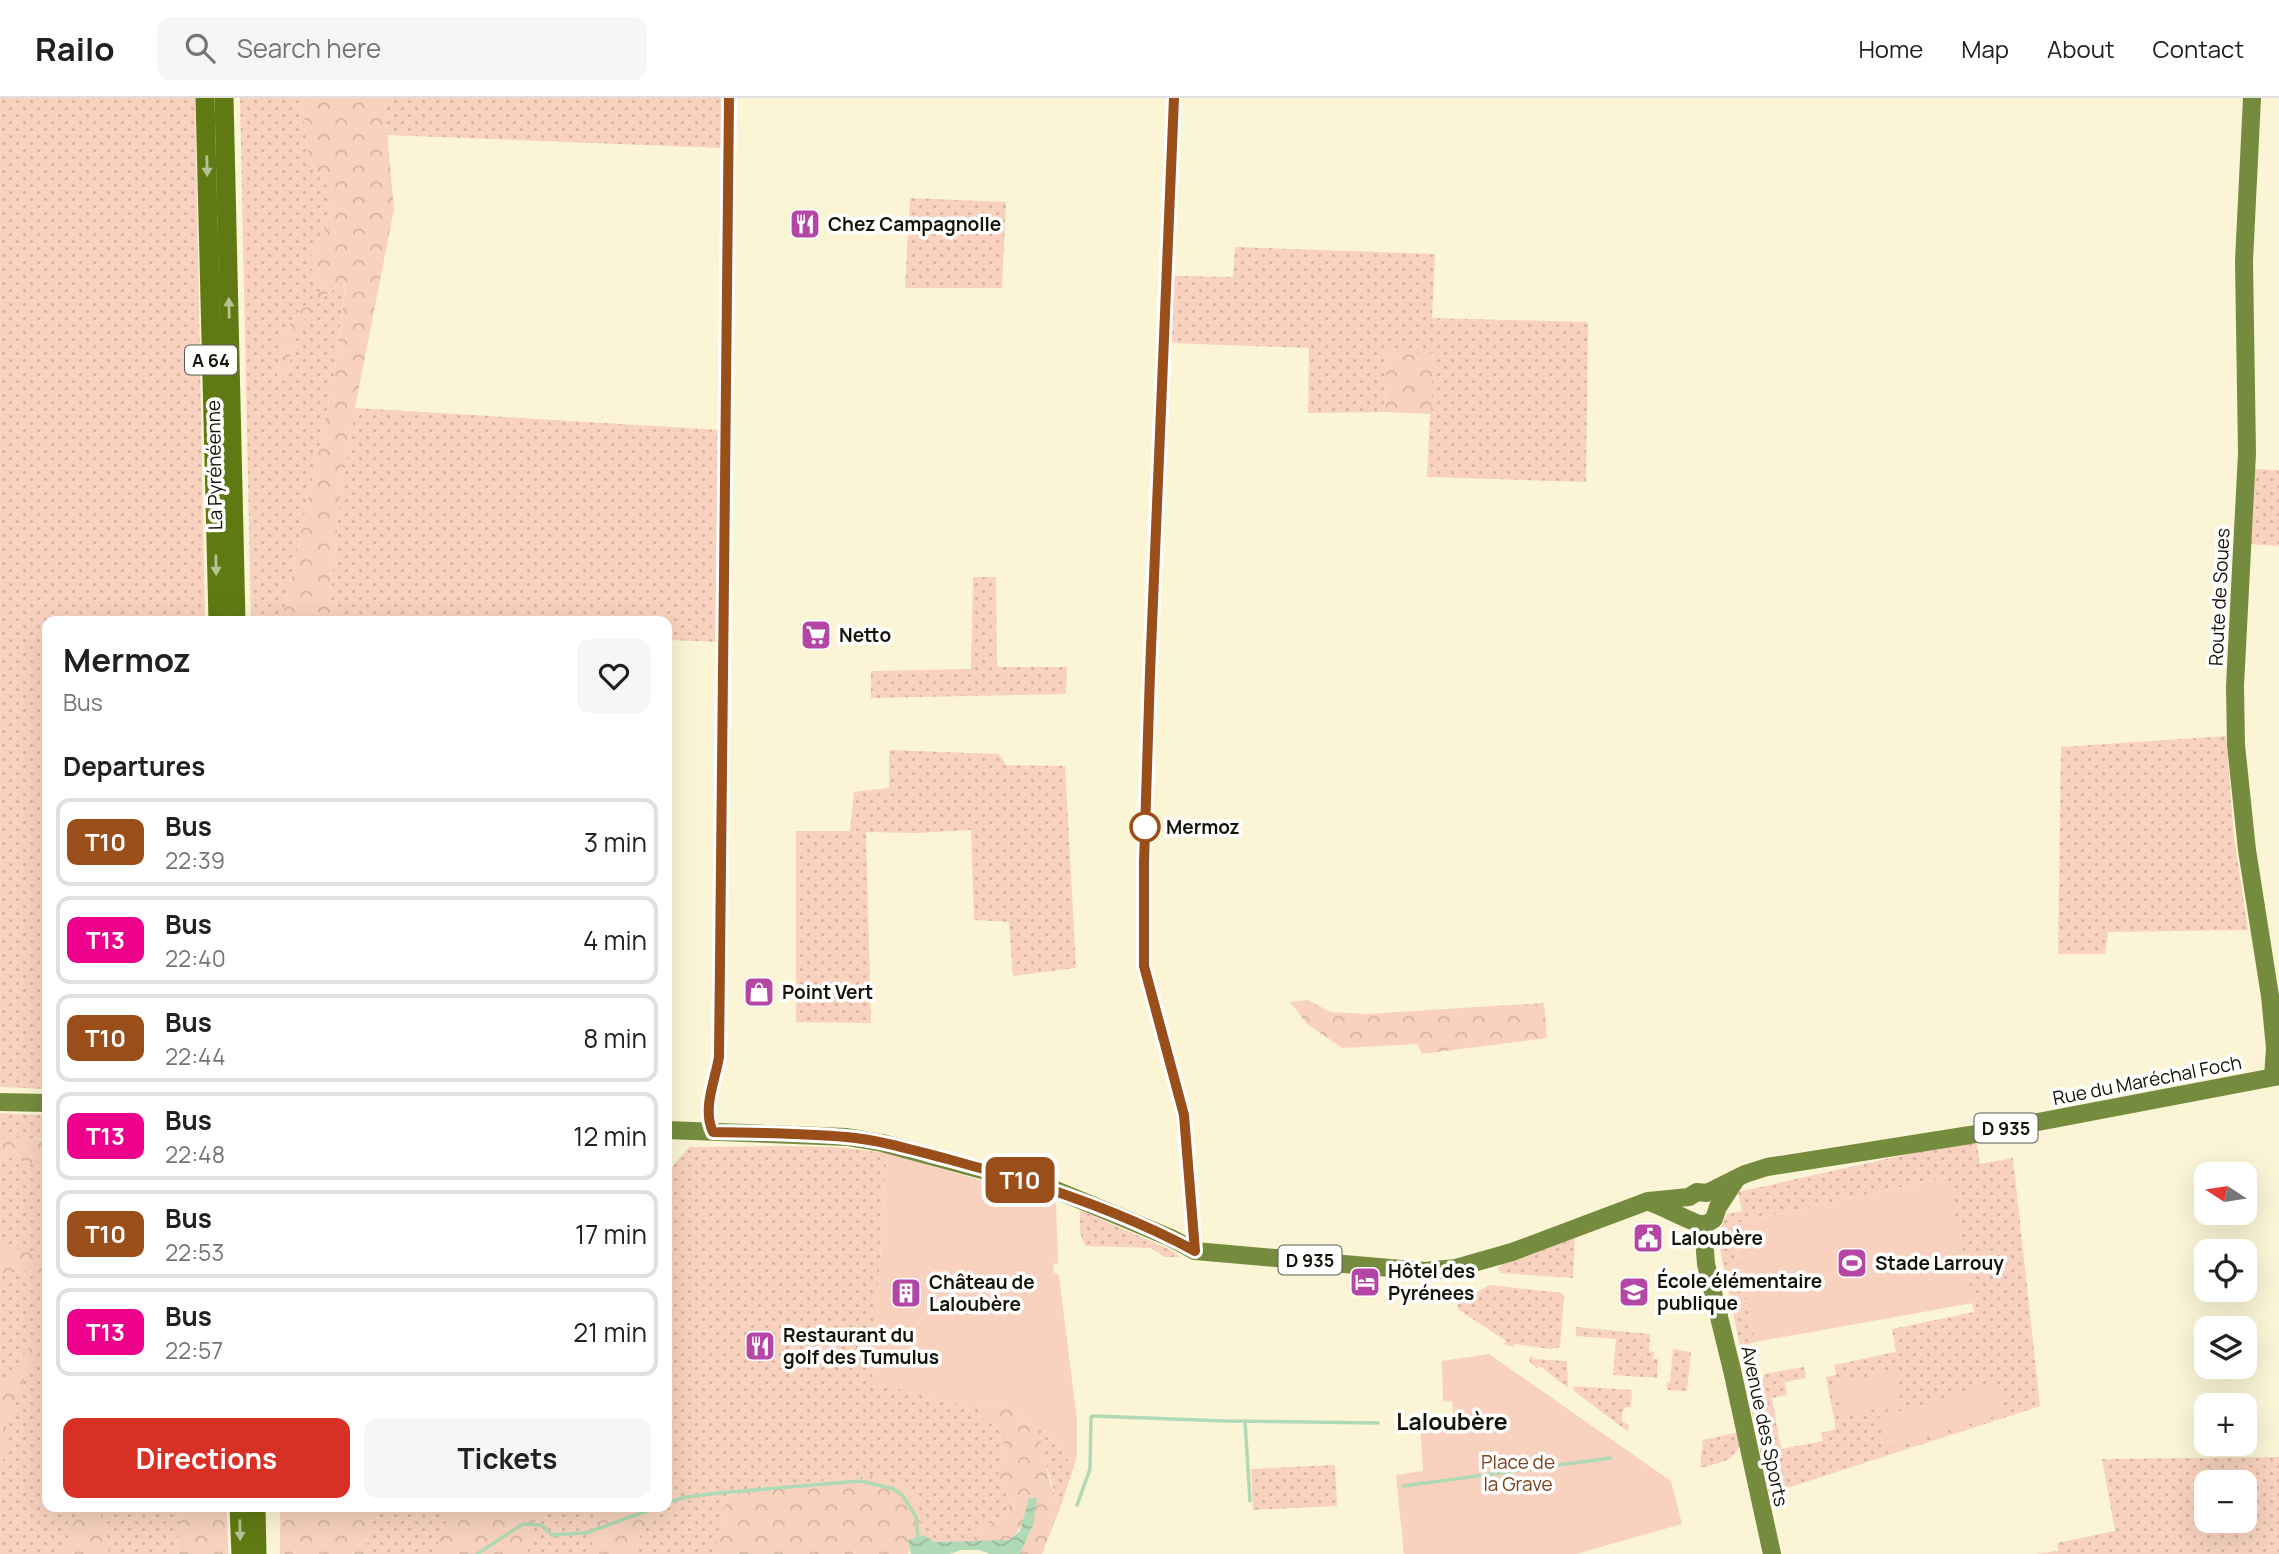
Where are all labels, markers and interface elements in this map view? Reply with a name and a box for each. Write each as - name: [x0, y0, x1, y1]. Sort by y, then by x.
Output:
- search box: [157, 17, 647, 80]
- text: Railo: [35, 26, 115, 71]
- icon: search: [181, 29, 219, 67]
- text: Search here: [237, 30, 381, 66]
- text: Home: [1858, 32, 1923, 65]
- text: Map: [1961, 32, 2009, 65]
- text: About: [2047, 32, 2115, 65]
- text: Contact: [2153, 32, 2244, 65]
- one-way arrow: [201, 155, 212, 177]
- restaurant icon: Chez Campagnolle: [788, 207, 822, 241]
- place label: Chez Campagnolle: [828, 211, 1001, 237]
- one-way arrow: [223, 297, 235, 319]
- road number: A 64: [185, 346, 237, 374]
- street label: La Pyrénéenne: [200, 400, 228, 530]
- street label: Route de Soues: [2202, 527, 2236, 667]
- one-way arrow: [211, 554, 222, 576]
- supermarket icon: Netto: [799, 618, 833, 652]
- place label: Netto: [839, 622, 891, 648]
- text: Mermoz: [63, 637, 191, 682]
- button: heart: [577, 639, 651, 713]
- text: Bus: [63, 686, 103, 718]
- text: Departures: [63, 748, 205, 784]
- text: Bus: [165, 808, 212, 844]
- marker: Mermoz: [1130, 812, 1160, 842]
- place label: Mermoz: [1166, 814, 1240, 840]
- text: 3 min: [584, 824, 647, 860]
- text: T10: [85, 825, 126, 858]
- text: 22:39: [165, 844, 225, 876]
- text: Bus: [165, 906, 212, 942]
- text: 4 min: [583, 922, 647, 958]
- text: T13: [86, 923, 125, 956]
- text: 22:40: [165, 942, 226, 974]
- shop icon: Point Vert: [742, 975, 776, 1009]
- place label: Point Vert: [782, 979, 873, 1005]
- text: Bus: [165, 1004, 212, 1040]
- text: 8 min: [583, 1020, 647, 1056]
- text: T10: [85, 1021, 126, 1054]
- text: 22:44: [165, 1040, 225, 1072]
- street label: Rue du Maréchal Foch: [2050, 1049, 2244, 1111]
- text: Bus: [165, 1102, 212, 1138]
- road number: D 935: [1974, 1113, 2038, 1142]
- text: 12 min: [573, 1118, 647, 1154]
- text: T13: [86, 1119, 125, 1152]
- text: 22:48: [165, 1138, 225, 1170]
- line badge: T10: [980, 1157, 1060, 1203]
- north arrow: [2194, 1162, 2258, 1225]
- map controls: [2194, 1162, 2257, 1533]
- text: T10: [1000, 1163, 1040, 1196]
- text: Bus: [165, 1200, 212, 1236]
- text: 17 min: [575, 1216, 647, 1252]
- text: T10: [85, 1217, 126, 1250]
- public building icon: Laloubère: [1631, 1221, 1665, 1255]
- place label: Laloubère: [1671, 1225, 1763, 1251]
- text: 22:53: [165, 1236, 224, 1268]
- button: locate: [2194, 1239, 2257, 1302]
- road number: D 935: [1278, 1246, 1342, 1274]
- sports icon: Stade Larrouy: [1835, 1246, 1869, 1280]
- place label: Stade Larrouy: [1875, 1250, 2004, 1276]
- place label: Hôtel des Pyrénees: [1388, 1258, 1475, 1306]
- hotel icon: Hôtel des Pyrénees: [1348, 1265, 1382, 1299]
- place label: École élémentaire publique: [1657, 1268, 1822, 1316]
- place label: Château de Laloubère: [929, 1269, 1035, 1317]
- school or university icon: École élémentaire publique: [1617, 1275, 1651, 1309]
- building icon: Château de Laloubère: [889, 1276, 923, 1310]
- text: Bus: [165, 1298, 212, 1334]
- text: 21 min: [573, 1314, 647, 1350]
- text: T13: [86, 1315, 125, 1348]
- button: layers: [2194, 1316, 2257, 1379]
- place label: Restaurant du golf des Tumulus: [783, 1322, 939, 1370]
- restaurant icon: Restaurant du golf des Tumulus: [743, 1329, 777, 1363]
- text: 22:57: [165, 1334, 223, 1366]
- street label: Avenue des Sports: [1735, 1343, 1795, 1509]
- button: +: [2194, 1393, 2257, 1456]
- district label: Laloubère: [1396, 1405, 1508, 1437]
- button: Directions: [63, 1418, 350, 1498]
- button: Tickets: [364, 1418, 651, 1498]
- park label: Place de la Grave: [1481, 1449, 1555, 1497]
- button: −: [2194, 1470, 2257, 1533]
- one-way arrow: [234, 1520, 246, 1542]

